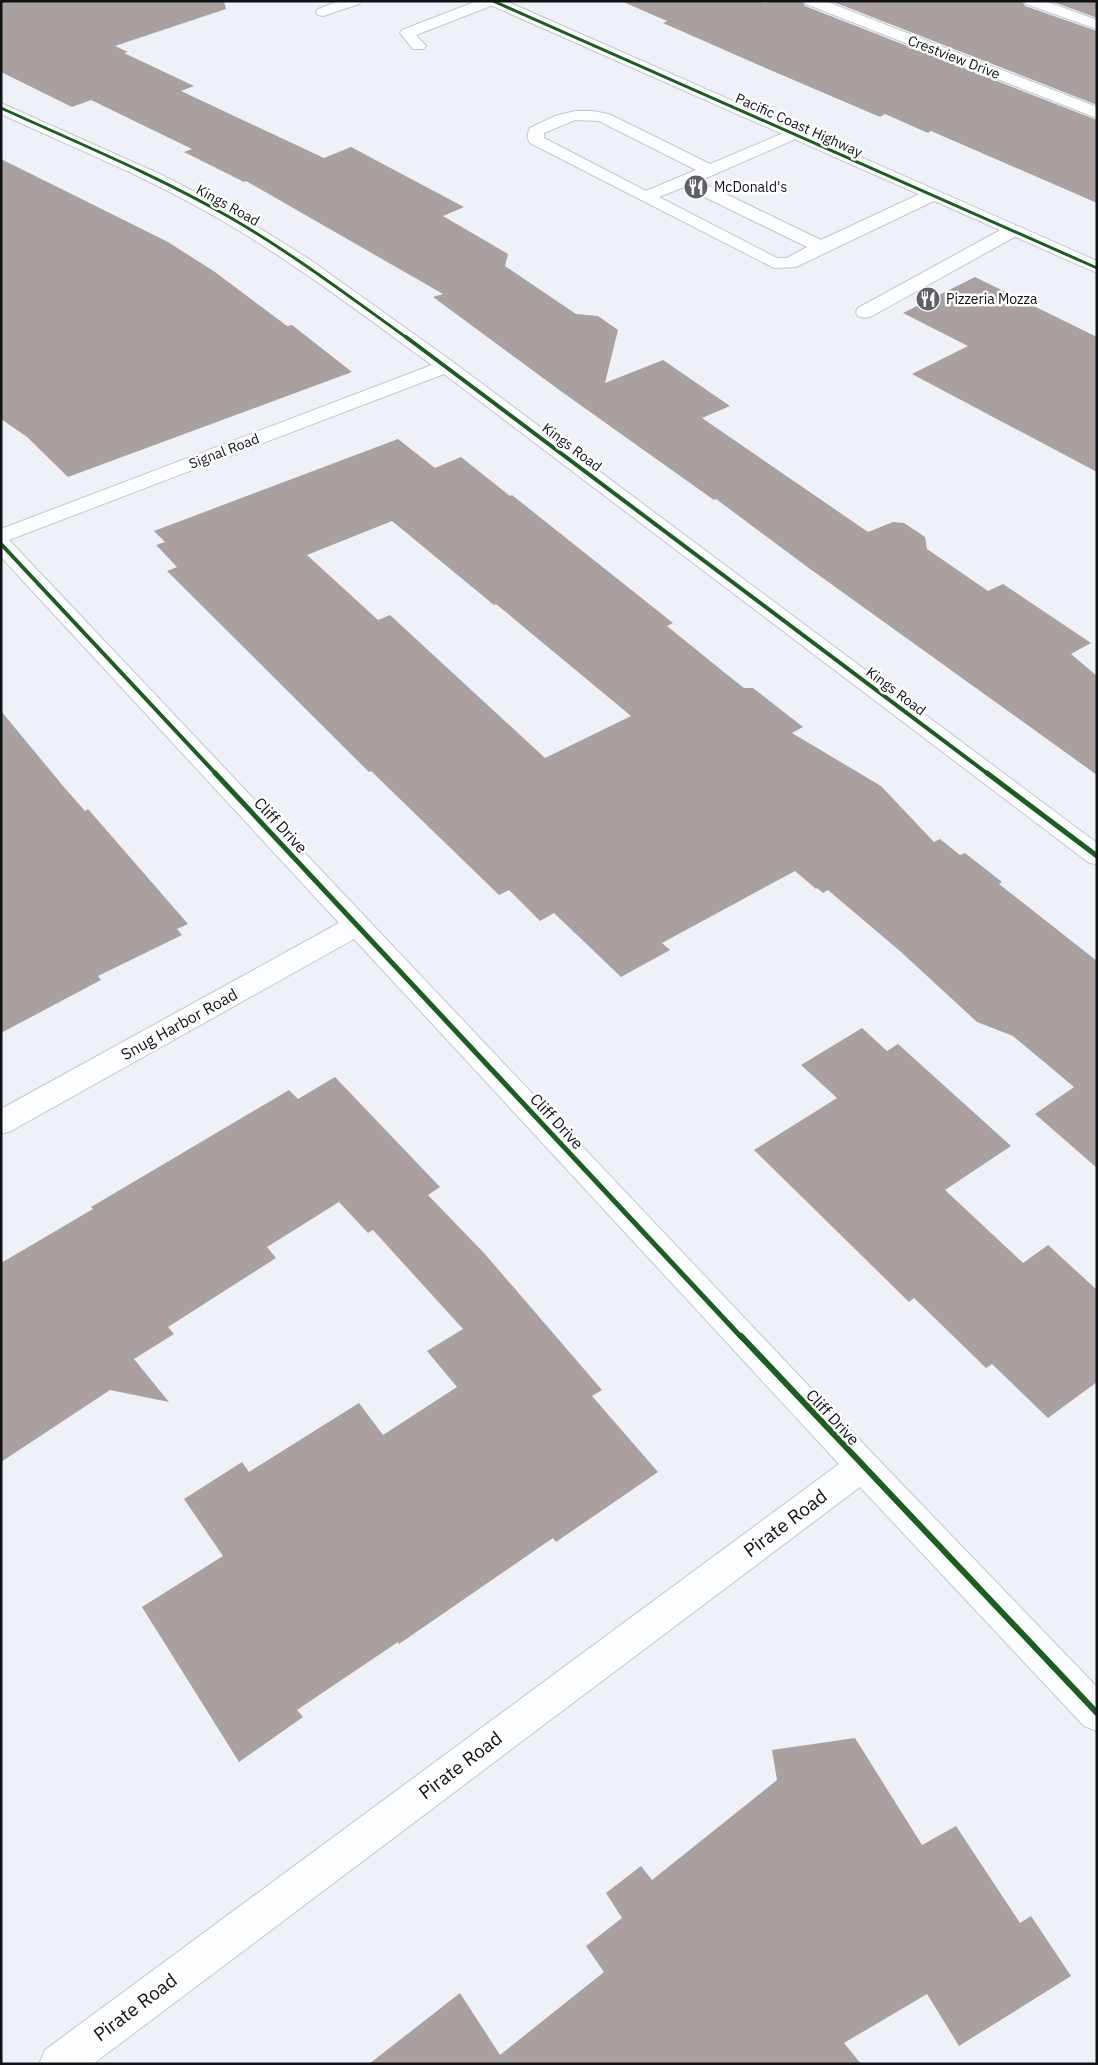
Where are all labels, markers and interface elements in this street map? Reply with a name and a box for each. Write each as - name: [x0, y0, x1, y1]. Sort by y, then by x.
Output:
- street label: Crestview Drive: [905, 31, 1003, 83]
- street label: Pacific Coast Highway: [733, 89, 865, 161]
- restaurant icon: McDonald's: [683, 174, 709, 200]
- place label: McDonald's: [714, 178, 787, 196]
- street label: Kings Road: [193, 180, 263, 230]
- restaurant icon: Pizzeria Mozza: [915, 286, 941, 312]
- place label: Pizzeria Mozza: [946, 290, 1038, 308]
- street label: Kings Road: [539, 419, 605, 475]
- street label: Signal Road: [186, 429, 262, 473]
- street label: Kings Road: [863, 663, 929, 719]
- street label: Cliff Drive: [250, 793, 312, 857]
- street label: Snug Harbor Road: [117, 984, 241, 1064]
- street label: Cliff Drive: [526, 1089, 588, 1153]
- street label: Cliff Drive: [802, 1385, 864, 1449]
- street label: Pirate Road: [738, 1484, 832, 1562]
- street label: Pirate Road: [413, 1726, 507, 1804]
- street label: Pirate Road: [88, 1968, 182, 2046]

